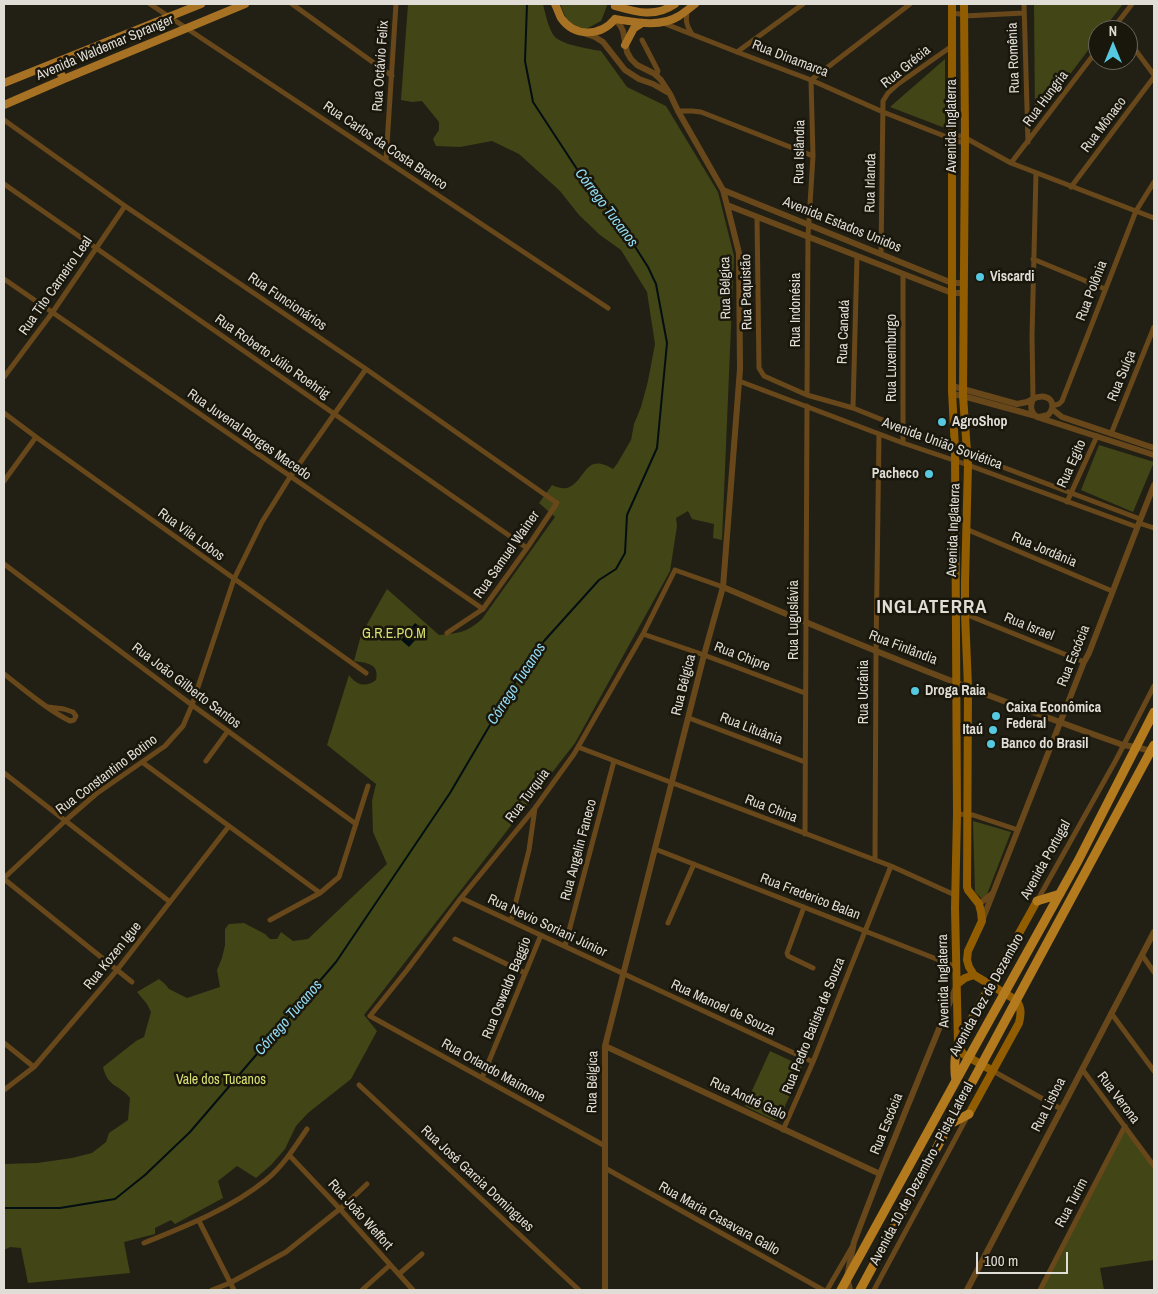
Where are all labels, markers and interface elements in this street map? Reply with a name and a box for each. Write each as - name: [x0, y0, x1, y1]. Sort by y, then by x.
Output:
- street label: Avenida Waldemar Spranger: [34, 11, 176, 85]
- street label: Rua Octávio Felix: [369, 20, 393, 112]
- north arrow: [1088, 20, 1138, 70]
- street label: Rua Romênia: [1004, 22, 1024, 94]
- text: N: [1109, 22, 1117, 40]
- street label: Rua Dinamarca: [749, 37, 831, 81]
- street label: Rua Grécia: [878, 42, 934, 92]
- street label: Rua Hungria: [1020, 68, 1072, 130]
- street label: Avenida Inglaterra: [944, 79, 960, 173]
- street label: Rua Mônaco: [1078, 94, 1130, 156]
- street label: Rua Carlos da Costa Branco: [320, 98, 450, 194]
- street label: Rua Islândia: [791, 120, 809, 184]
- street label: Rua Irlanda: [862, 153, 880, 213]
- water label: Córrego Tucanos: [571, 165, 641, 251]
- street label: Avenida Estados Unidos: [780, 194, 904, 256]
- street label: Rua Tito Carneiro Leal: [16, 233, 96, 339]
- street label: Rua Paquistão: [738, 254, 756, 330]
- street label: Rua Bélgica: [717, 257, 735, 319]
- street label: Rua Polônia: [1073, 258, 1111, 324]
- place label: Viscardi: [990, 269, 1034, 285]
- street label: Rua Funcionários: [244, 270, 330, 334]
- marker: Viscardi: [974, 271, 986, 283]
- street label: Rua Indonésia: [788, 273, 804, 347]
- street label: Rua Canadá: [834, 299, 854, 365]
- street label: Rua Roberto Júlio Roehrig: [211, 311, 333, 403]
- street label: Rua Luxemburgo: [884, 314, 900, 402]
- street label: Rua Suíça: [1104, 348, 1140, 404]
- street label: Rua Juvenal Borges Macedo: [184, 386, 314, 484]
- street label: Avenida União Soviética: [880, 414, 1004, 474]
- place label: AgroShop: [952, 414, 1007, 430]
- marker: AgroShop: [936, 416, 948, 428]
- street label: Rua Egito: [1054, 437, 1090, 491]
- place label: Pacheco: [872, 466, 919, 482]
- marker: Pacheco: [923, 468, 935, 480]
- street label: Avenida Inglaterra: [944, 483, 964, 577]
- street label: Rua Vila Lobos: [154, 505, 228, 565]
- street label: Rua Samuel Wainer: [471, 508, 543, 602]
- street label: Rua Jordânia: [1009, 529, 1079, 571]
- street label: Rua Luguslávia: [786, 580, 802, 660]
- district label: INGLATERRA: [875, 597, 989, 619]
- street label: Rua Israel: [1002, 609, 1056, 645]
- street label: Rua Escócia: [1054, 623, 1094, 689]
- park label: G.R.E.PO.M: [362, 626, 426, 642]
- street label: Rua Finlândia: [866, 627, 940, 669]
- street label: Rua Chipre: [712, 639, 772, 675]
- street label: Rua João Gilberto Santos: [128, 640, 244, 732]
- water label: Córrego Tucanos: [484, 640, 550, 728]
- street label: Rua Bélgica: [668, 653, 700, 717]
- street label: Rua Ucrânia: [856, 660, 872, 724]
- place label: Droga Raia: [925, 683, 986, 699]
- marker: Droga Raia: [909, 685, 921, 697]
- place label: Caixa Econômica Federal: [1006, 700, 1101, 732]
- street label: Rua Lituânia: [717, 709, 785, 749]
- marker: Caixa Econômica Federal: [990, 710, 1002, 722]
- place label: Itaú: [963, 722, 983, 738]
- marker: Itaú: [987, 724, 999, 736]
- street label: Rua Constantino Botino: [53, 731, 161, 819]
- place label: Banco do Brasil: [1001, 736, 1088, 752]
- marker: Banco do Brasil: [985, 738, 997, 750]
- street label: Rua Turquia: [502, 766, 554, 826]
- street label: Rua China: [742, 791, 800, 827]
- street label: Rua Angelin Faneco: [557, 798, 601, 902]
- street label: Avenida Portugal: [1017, 817, 1075, 903]
- street label: Rua Frederico Balan: [758, 870, 862, 924]
- street label: Rua Nevio Soriani Júnior: [485, 891, 609, 961]
- street label: Rua Kozen Igue: [81, 919, 145, 993]
- street label: Avenida Dez de Dezembro: [946, 931, 1028, 1059]
- street label: Avenida Inglaterra: [935, 934, 953, 1028]
- street label: Rua Oswaldo Baggio: [479, 935, 535, 1041]
- street label: Rua Pedro Batista de Souza: [779, 955, 849, 1097]
- street label: Rua Manoel de Souza: [668, 976, 778, 1040]
- water label: Córrego Tucanos: [251, 977, 327, 1059]
- street label: Rua Orlando Maimone: [438, 1036, 548, 1106]
- street label: Rua Bélgica: [584, 1051, 602, 1113]
- street label: Rua Verona: [1093, 1069, 1143, 1127]
- park label: Vale dos Tucanos: [176, 1072, 266, 1088]
- street label: Rua André Galo: [707, 1074, 789, 1124]
- street label: Rua Lisboa: [1028, 1075, 1070, 1135]
- street label: Avenida 10 de Dezembro - Pista Lateral: [867, 1080, 977, 1268]
- street label: Rua Escócia: [867, 1091, 907, 1157]
- street label: Rua José Garcia Domingues: [417, 1122, 537, 1236]
- street label: Rua João Weffort: [324, 1176, 396, 1254]
- street label: Rua Turim: [1052, 1176, 1092, 1230]
- street label: Rua Maria Casavara Gallo: [655, 1179, 783, 1259]
- scale bar: [978, 1242, 1070, 1274]
- text: 100 m: [984, 1250, 1018, 1271]

